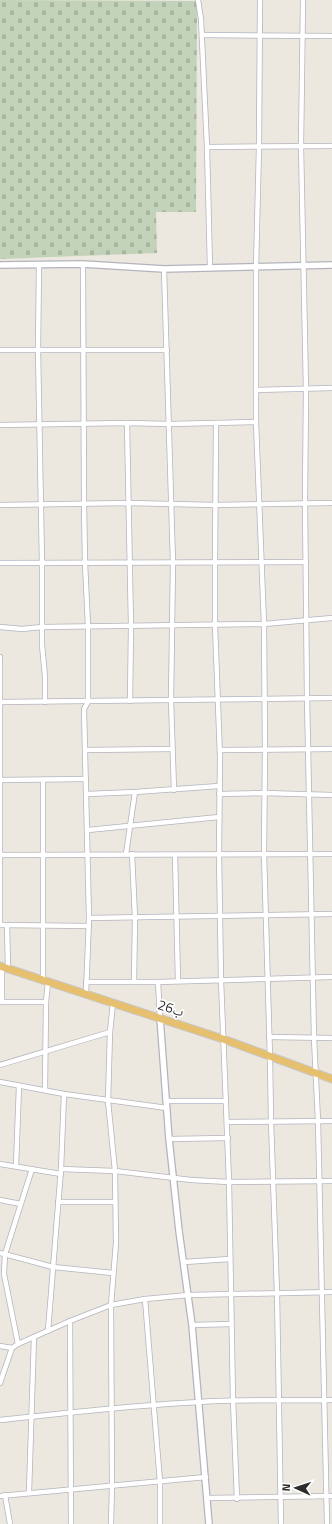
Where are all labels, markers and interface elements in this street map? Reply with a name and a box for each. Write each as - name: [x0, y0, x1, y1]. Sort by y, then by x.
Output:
- street label: 26ب: [155, 993, 187, 1022]
- north arrow: [276, 1468, 316, 1508]
- text: N: [278, 1483, 294, 1492]

